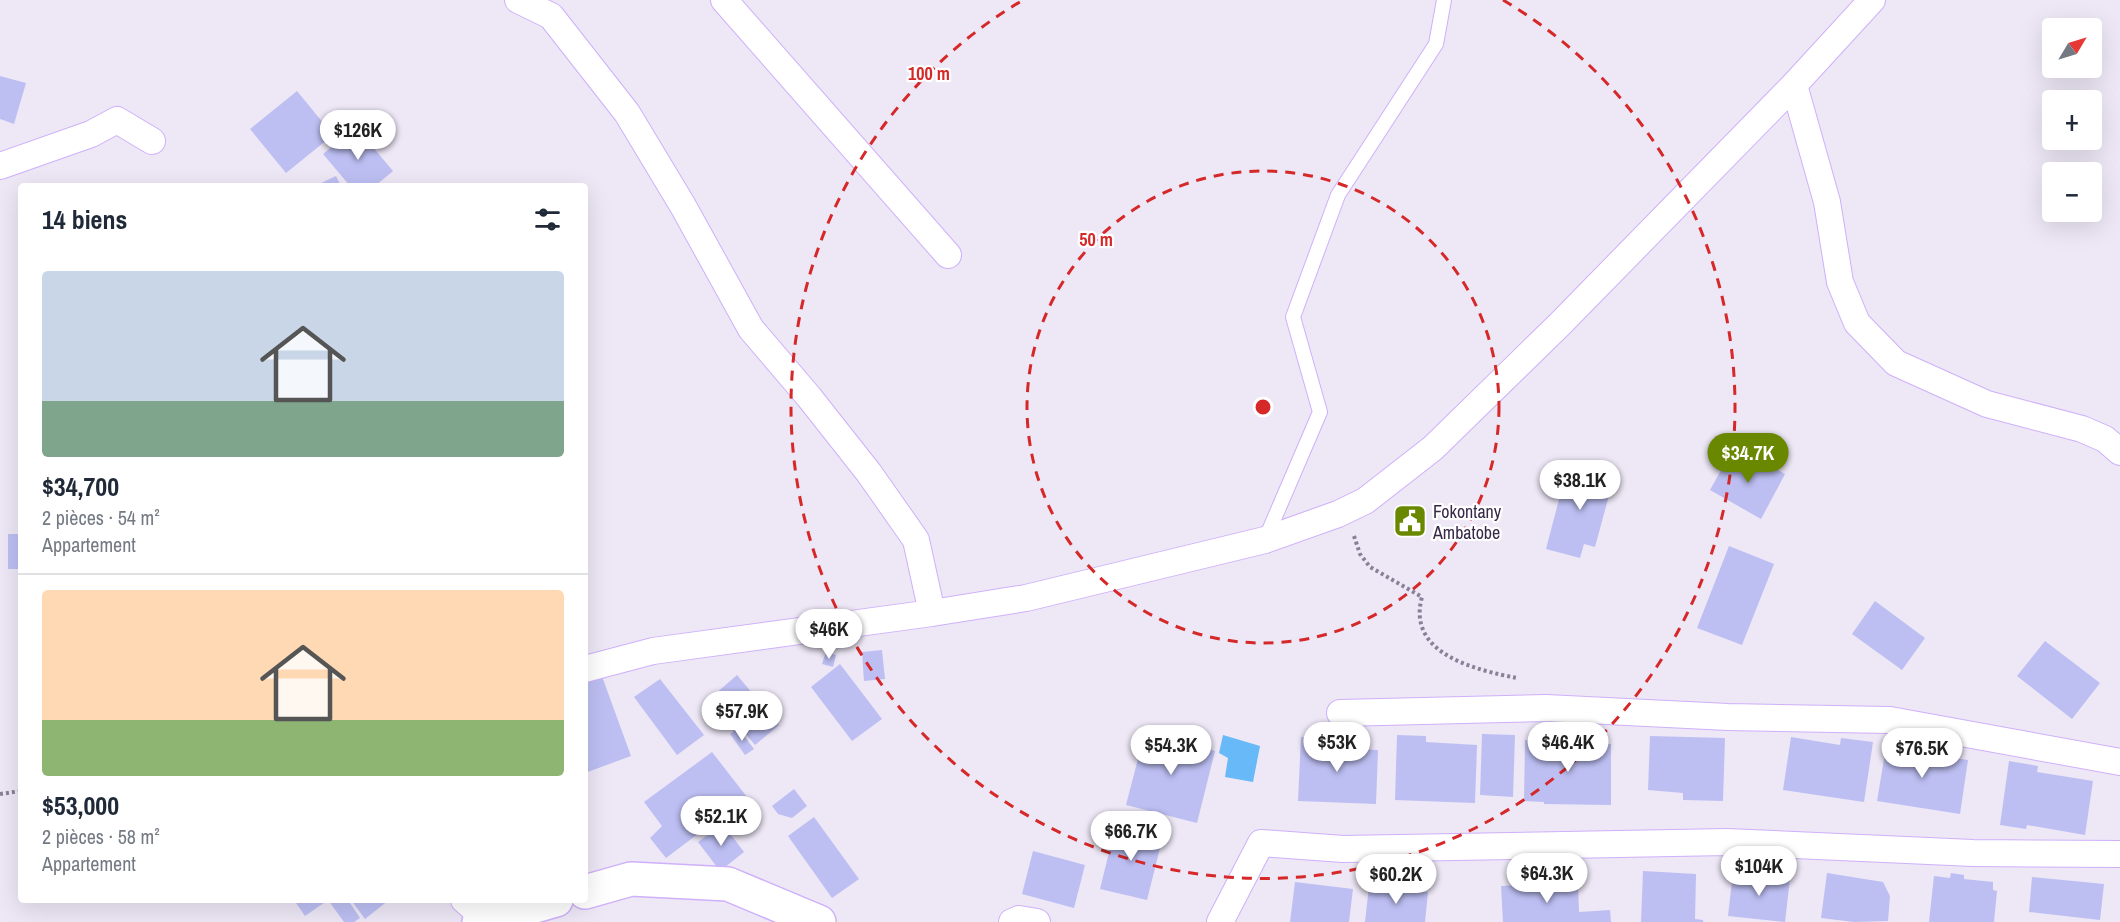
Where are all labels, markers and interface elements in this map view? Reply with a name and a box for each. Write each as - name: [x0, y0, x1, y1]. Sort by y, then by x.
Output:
- north arrow: [2042, 18, 2102, 78]
- map controls: [2042, 18, 2102, 222]
- text: 100 m: [908, 61, 950, 86]
- button: +: [2042, 90, 2102, 150]
- pin: $126K: [316, 110, 400, 161]
- text: $126K: [334, 116, 382, 143]
- button: −: [2042, 162, 2102, 222]
- text: 14 biens: [42, 202, 127, 237]
- icon: filters: [531, 203, 564, 236]
- text: 50 m: [1079, 227, 1113, 252]
- icon: home: [249, 310, 357, 418]
- centre of rings: [1253, 397, 1273, 417]
- pin: $34.7K: [1699, 433, 1797, 484]
- text: $34.7K: [1722, 439, 1774, 466]
- pin: $38.1K: [1531, 460, 1629, 511]
- text: $38.1K: [1554, 466, 1606, 493]
- text: $34,700: [42, 469, 119, 504]
- place label: Fokontany Ambatobe: [1432, 499, 1502, 545]
- public building icon: Fokontany Ambatobe: [1392, 503, 1428, 539]
- text: 2 pièces · 54 m²: [42, 504, 160, 531]
- text: Appartement: [42, 531, 136, 558]
- pin: $46K: [793, 609, 865, 660]
- text: $46K: [809, 615, 849, 642]
- icon: home: [249, 629, 357, 737]
- pin: $57.9K: [693, 691, 791, 742]
- text: $57.9K: [716, 697, 768, 724]
- pin: $53K: [1301, 722, 1373, 773]
- pin: $46.4K: [1519, 722, 1617, 773]
- pin: $54.3K: [1122, 725, 1220, 776]
- text: $53K: [1317, 728, 1357, 755]
- text: $46.4K: [1542, 728, 1594, 755]
- pin: $76.5K: [1873, 728, 1971, 779]
- text: $54.3K: [1145, 731, 1197, 758]
- text: $76.5K: [1896, 734, 1948, 761]
- text: $53,000: [42, 788, 119, 823]
- pin: $52.1K: [672, 796, 770, 847]
- text: $52.1K: [695, 802, 747, 829]
- pin: $66.7K: [1082, 811, 1180, 862]
- text: $66.7K: [1105, 817, 1157, 844]
- text: 2 pièces · 58 m²: [42, 823, 160, 850]
- pin: $104K: [1717, 846, 1801, 897]
- text: Appartement: [42, 850, 136, 877]
- text: $104K: [1735, 852, 1783, 879]
- pin: $64.3K: [1498, 853, 1596, 904]
- pin: $60.2K: [1347, 854, 1445, 905]
- text: $64.3K: [1521, 859, 1573, 886]
- text: $60.2K: [1370, 860, 1422, 887]

